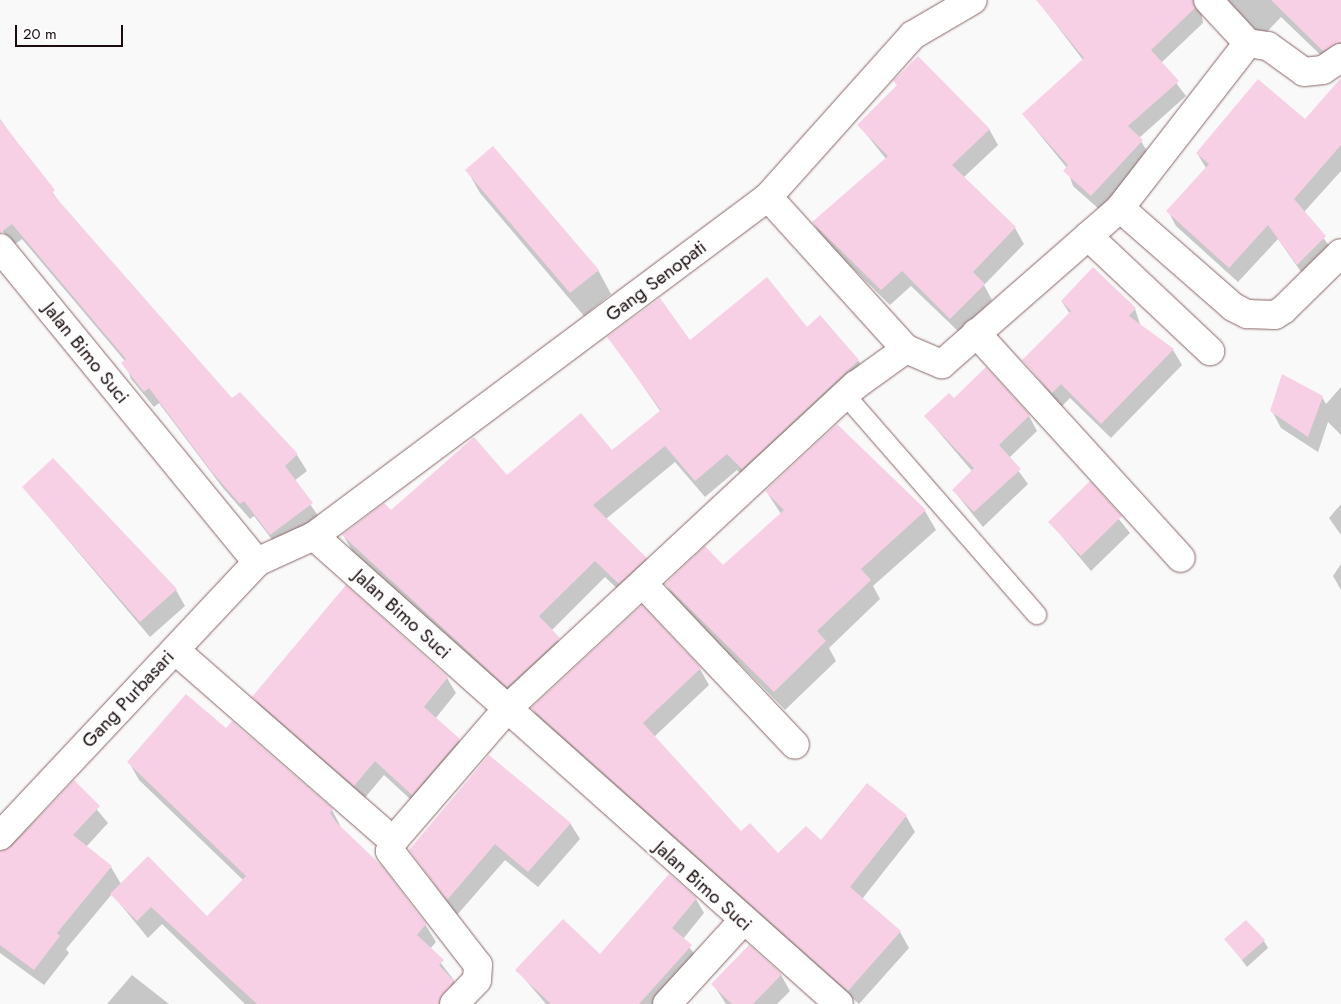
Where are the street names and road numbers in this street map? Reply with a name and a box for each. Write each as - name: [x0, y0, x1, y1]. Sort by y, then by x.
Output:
- street label: Gang Senopati: [601, 236, 711, 326]
- street label: Jalan Bimo Suci: [38, 298, 134, 408]
- street label: Jalan Bimo Suci: [348, 564, 456, 664]
- street label: Gang Purbasari: [77, 645, 179, 753]
- street label: Jalan Bimo Suci: [649, 836, 757, 936]

